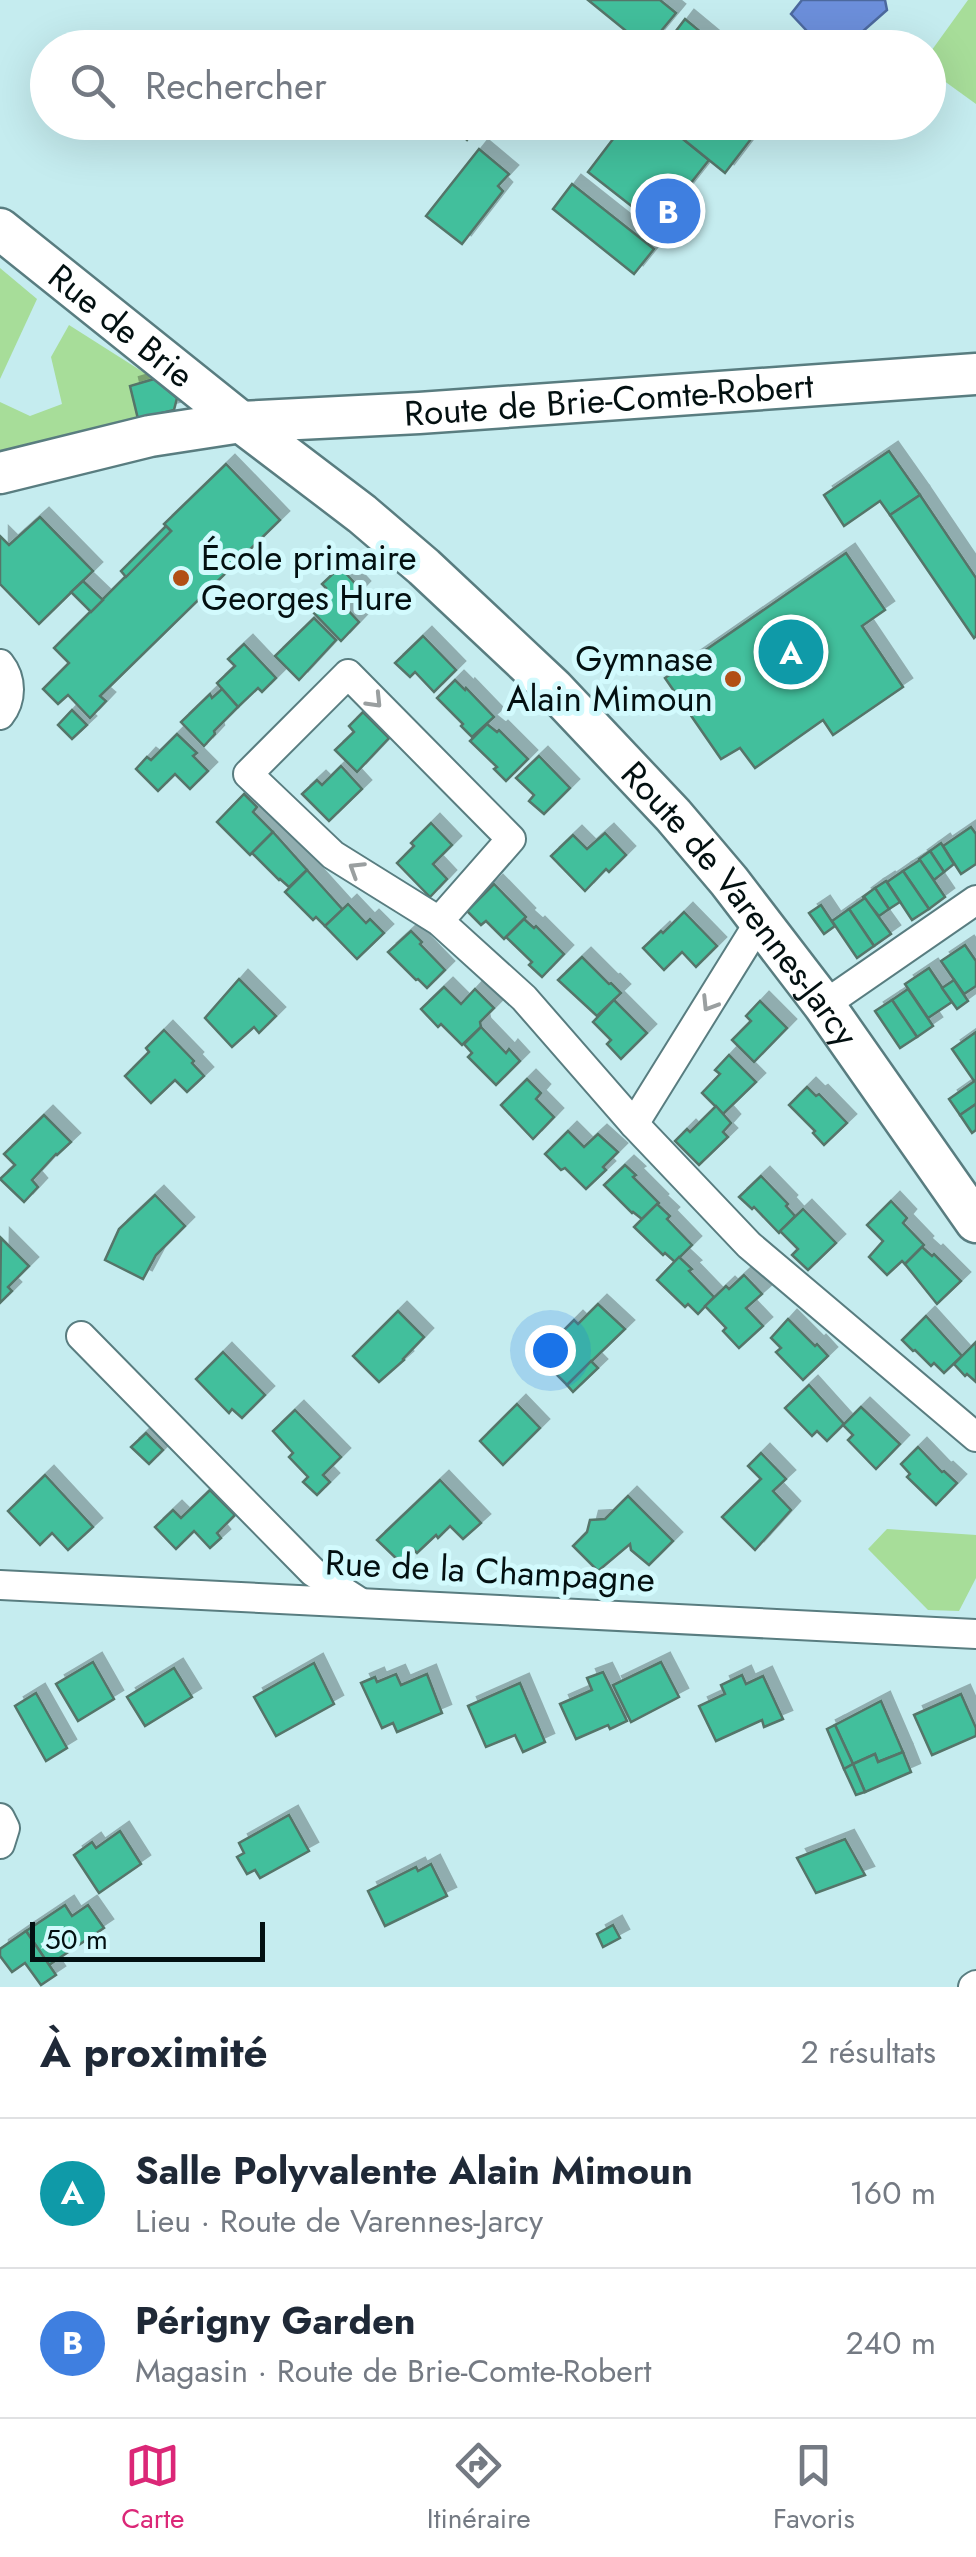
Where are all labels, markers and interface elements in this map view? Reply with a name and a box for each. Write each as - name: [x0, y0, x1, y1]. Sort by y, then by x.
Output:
- search box: [30, 30, 946, 140]
- icon: search: [65, 58, 120, 113]
- text: Rechercher: [145, 58, 327, 113]
- pin: B: [636, 174, 700, 248]
- street label: Rue de Brie: [38, 252, 204, 400]
- street label: Route de Brie-Comte-Robert: [403, 360, 816, 439]
- place label: École primaire Georges Hure: [201, 533, 416, 623]
- marker: École primaire Georges Hure: [170, 567, 192, 589]
- pin: A: [758, 614, 824, 690]
- place label: Gymnase Alain Mimoun: [506, 634, 713, 724]
- marker: Gymnase Alain Mimoun: [722, 668, 744, 690]
- one-way arrow: [363, 689, 381, 707]
- street label: Route de Varennes-Jarcy: [610, 750, 871, 1057]
- one-way arrow: [349, 862, 367, 881]
- one-way arrow: [702, 993, 721, 1011]
- your location: [525, 1325, 576, 1376]
- street label: Rue de la Champagne: [324, 1537, 656, 1605]
- scale bar: [30, 1917, 265, 1962]
- text: 50 m: [45, 1919, 108, 1960]
- text: À proximité: [40, 2022, 268, 2083]
- text: 2 résultats: [801, 2029, 936, 2075]
- text: Salle Polyvalente Alain Mimoun: [135, 2143, 693, 2198]
- text: A: [61, 2170, 84, 2216]
- text: 160 m: [849, 2170, 936, 2216]
- text: Lieu · Route de Varennes-Jarcy: [135, 2198, 543, 2244]
- text: Périgny Garden: [135, 2293, 416, 2348]
- text: B: [62, 2320, 83, 2366]
- text: 240 m: [845, 2320, 936, 2366]
- text: Magasin · Route de Brie-Comte-Robert: [135, 2348, 651, 2394]
- tab: Carte: [121, 2438, 185, 2539]
- tab: Itinéraire: [427, 2438, 531, 2539]
- tab: Favoris: [773, 2438, 855, 2539]

